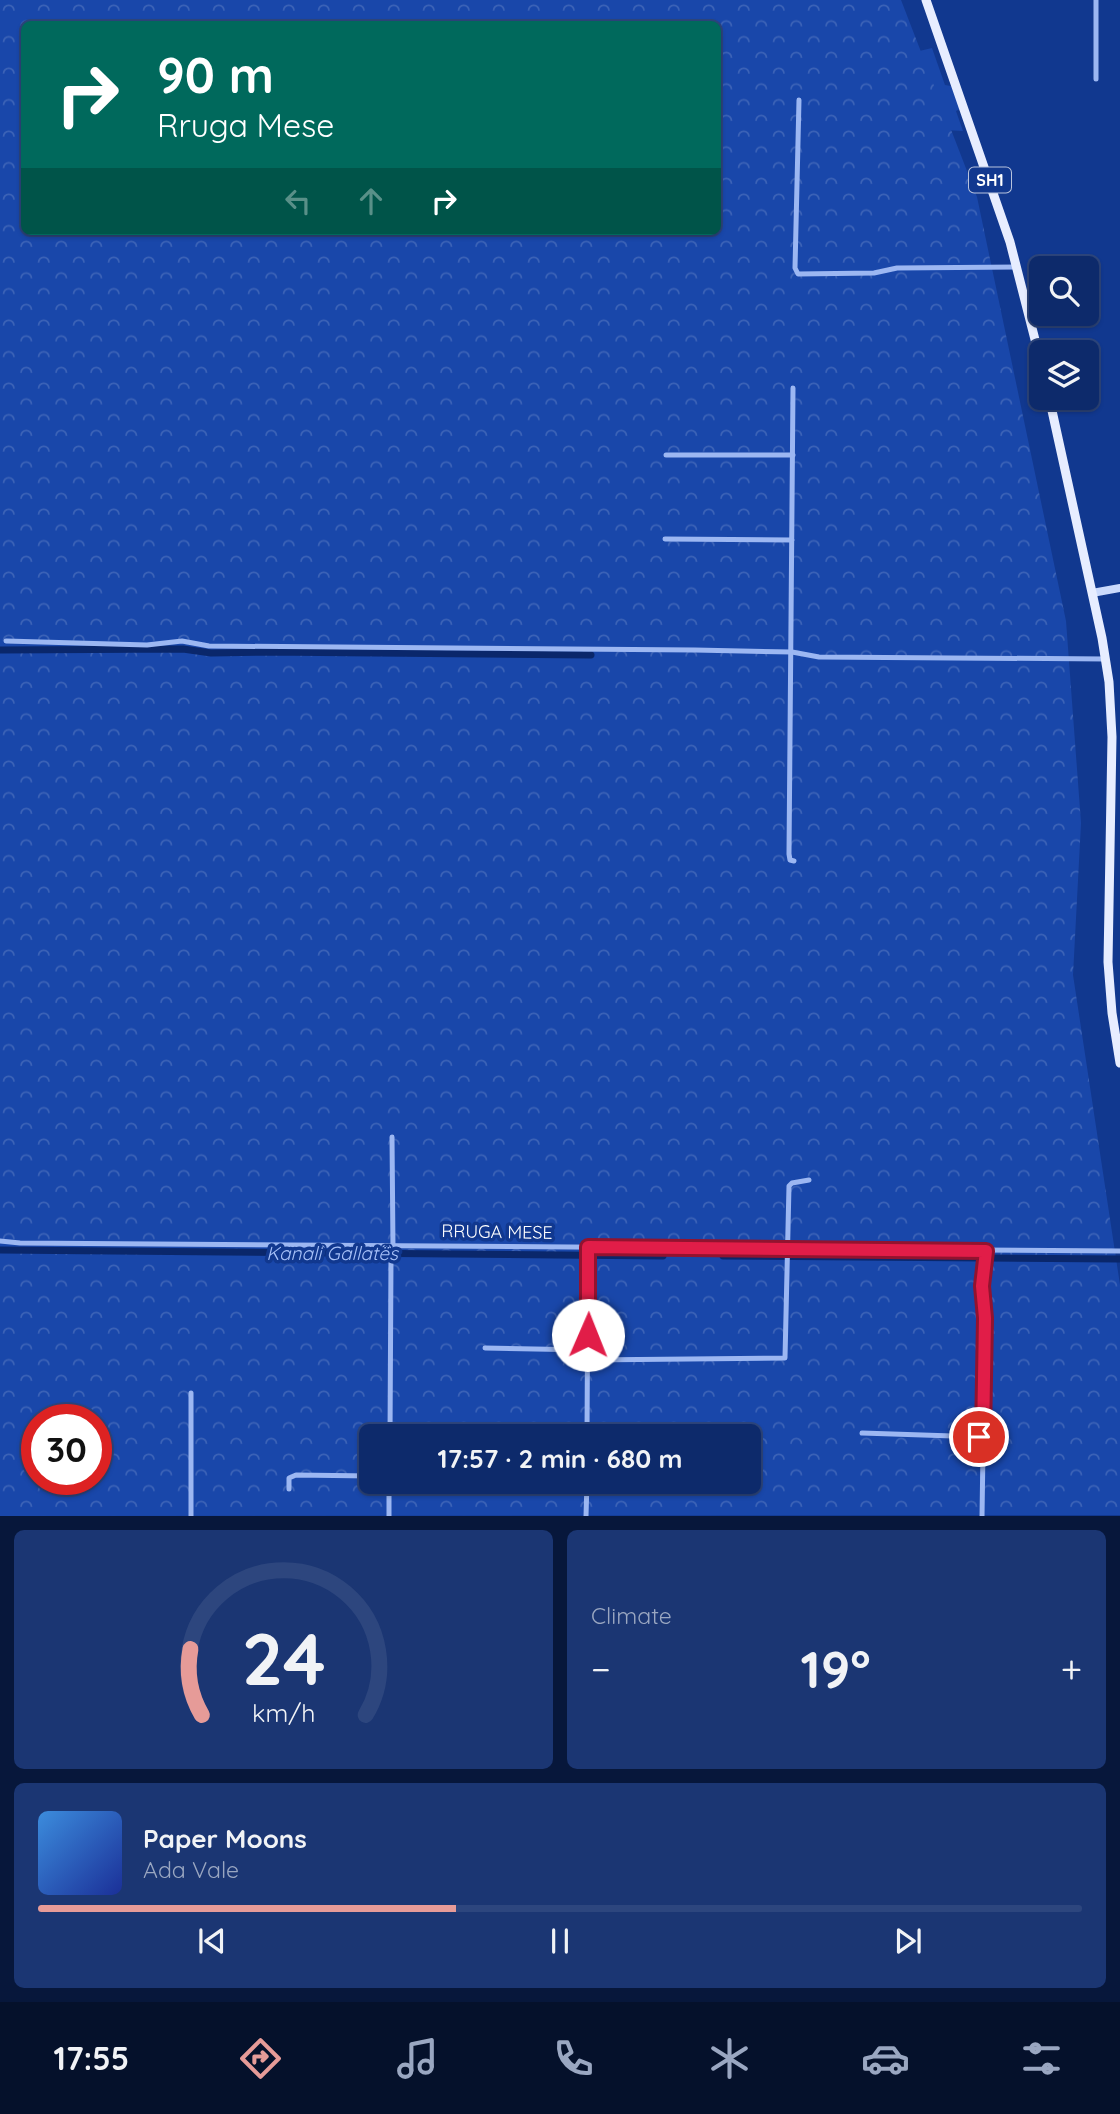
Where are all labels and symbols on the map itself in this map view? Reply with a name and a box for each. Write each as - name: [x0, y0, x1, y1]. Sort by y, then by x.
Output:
- road number: SH1: [969, 168, 1011, 192]
- street label: RRUGA MESE: [441, 1219, 553, 1244]
- water label: Kanali Gallatës: [266, 1241, 399, 1265]
- position arrow: [551, 1298, 625, 1372]
- speed limit sign: 30: [21, 1404, 112, 1495]
- pin: [949, 1407, 1009, 1467]

